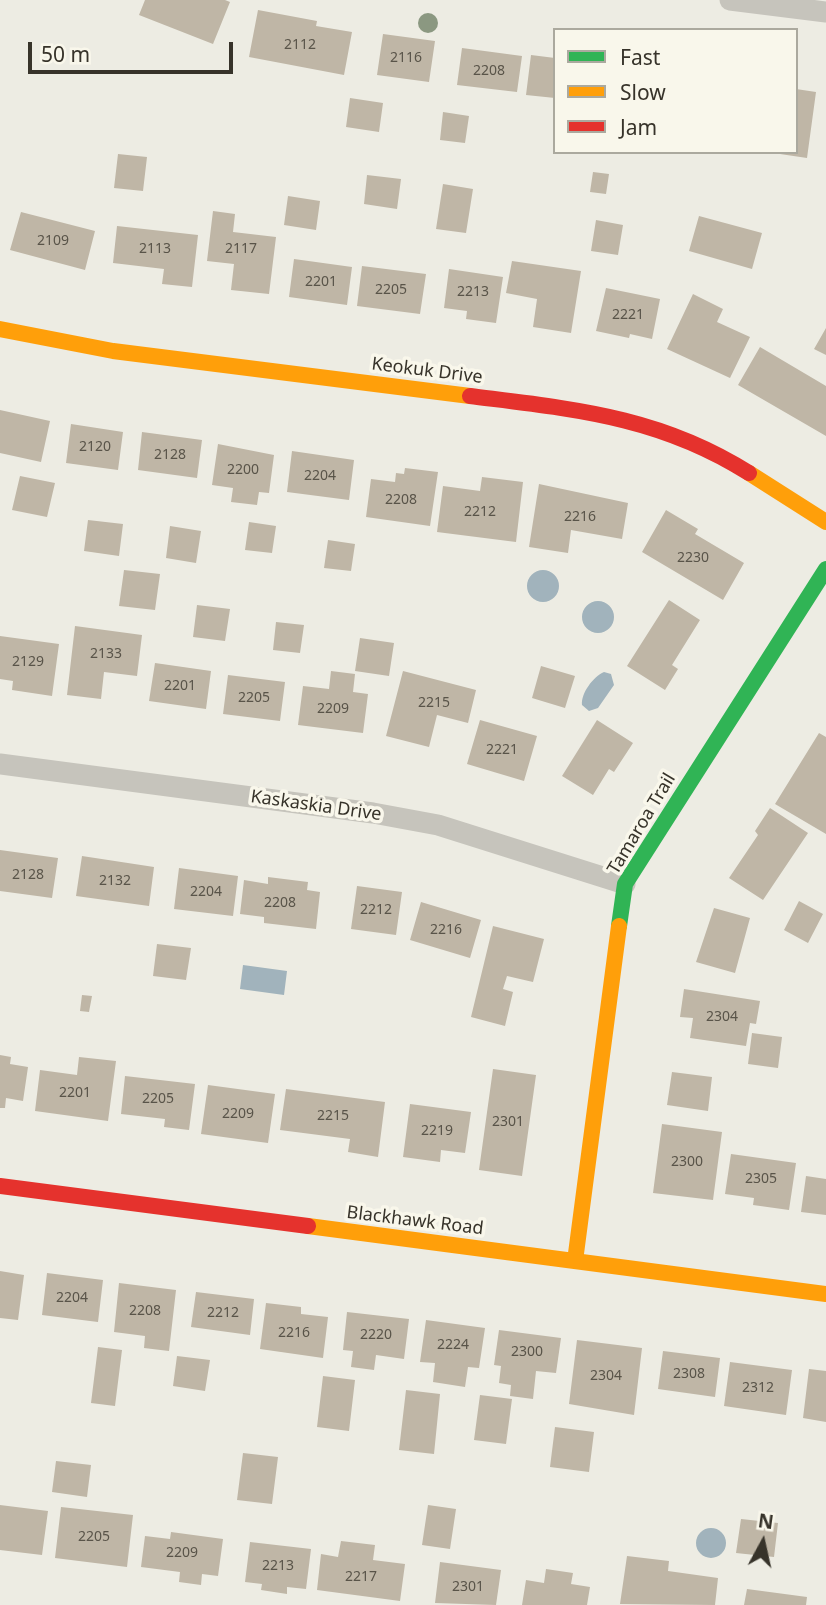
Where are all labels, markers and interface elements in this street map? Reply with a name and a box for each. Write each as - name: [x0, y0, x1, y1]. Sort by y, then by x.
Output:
- scale bar: [32, 28, 236, 72]
- legend: [553, 28, 798, 154]
- house number: 2112: [284, 37, 316, 53]
- text: 50 m: [41, 40, 90, 68]
- text: Fast: [620, 43, 660, 71]
- house number: 2116: [390, 50, 422, 66]
- house number: 2208: [473, 63, 505, 79]
- text: Slow: [620, 78, 666, 106]
- text: Jam: [620, 113, 657, 141]
- house number: 2109: [37, 233, 69, 249]
- house number: 2113: [139, 241, 171, 257]
- house number: 2117: [225, 241, 257, 257]
- house number: 2201: [305, 274, 337, 290]
- house number: 2205: [375, 282, 407, 298]
- house number: 2213: [457, 284, 489, 300]
- house number: 2221: [612, 307, 644, 323]
- street label: Keokuk Drive: [370, 353, 484, 389]
- house number: 2120: [79, 439, 111, 455]
- house number: 2128: [154, 447, 186, 463]
- house number: 2200: [227, 462, 259, 478]
- house number: 2204: [304, 468, 336, 484]
- house number: 2208: [385, 492, 417, 508]
- house number: 2212: [464, 504, 496, 520]
- house number: 2216: [564, 509, 596, 525]
- house number: 2230: [677, 550, 709, 566]
- house number: 2133: [90, 646, 122, 662]
- house number: 2129: [12, 654, 44, 670]
- house number: 2201: [164, 678, 196, 694]
- house number: 2205: [238, 690, 270, 706]
- house number: 2215: [418, 695, 450, 711]
- house number: 2209: [317, 701, 349, 717]
- house number: 2221: [486, 742, 518, 758]
- street label: Tamaroa Trail: [603, 770, 681, 878]
- street label: Kaskaskia Drive: [249, 786, 383, 826]
- house number: 2128: [12, 867, 44, 883]
- house number: 2132: [99, 873, 131, 889]
- house number: 2204: [190, 884, 222, 900]
- house number: 2208: [264, 895, 296, 911]
- house number: 2212: [360, 902, 392, 918]
- house number: 2216: [430, 922, 462, 938]
- house number: 2304: [706, 1009, 738, 1025]
- house number: 2201: [59, 1085, 91, 1101]
- house number: 2205: [142, 1091, 174, 1107]
- house number: 2209: [222, 1106, 254, 1122]
- house number: 2215: [317, 1108, 349, 1124]
- house number: 2301: [492, 1114, 524, 1130]
- house number: 2219: [421, 1123, 453, 1139]
- house number: 2300: [671, 1154, 703, 1170]
- house number: 2305: [745, 1171, 777, 1187]
- street label: Blackhawk Road: [345, 1202, 485, 1240]
- house number: 2204: [56, 1290, 88, 1306]
- house number: 2208: [129, 1303, 161, 1319]
- house number: 2212: [207, 1305, 239, 1321]
- house number: 2216: [278, 1325, 310, 1341]
- house number: 2220: [360, 1327, 392, 1343]
- house number: 2224: [437, 1337, 469, 1353]
- house number: 2300: [511, 1344, 543, 1360]
- house number: 2308: [673, 1366, 705, 1382]
- house number: 2304: [590, 1368, 622, 1384]
- house number: 2312: [742, 1380, 774, 1396]
- north arrow: [728, 1507, 798, 1577]
- text: N: [756, 1507, 775, 1535]
- house number: 2205: [78, 1529, 110, 1545]
- house number: 2209: [166, 1545, 198, 1561]
- house number: 2213: [262, 1558, 294, 1574]
- house number: 2217: [345, 1569, 377, 1585]
- house number: 2301: [452, 1579, 484, 1595]

